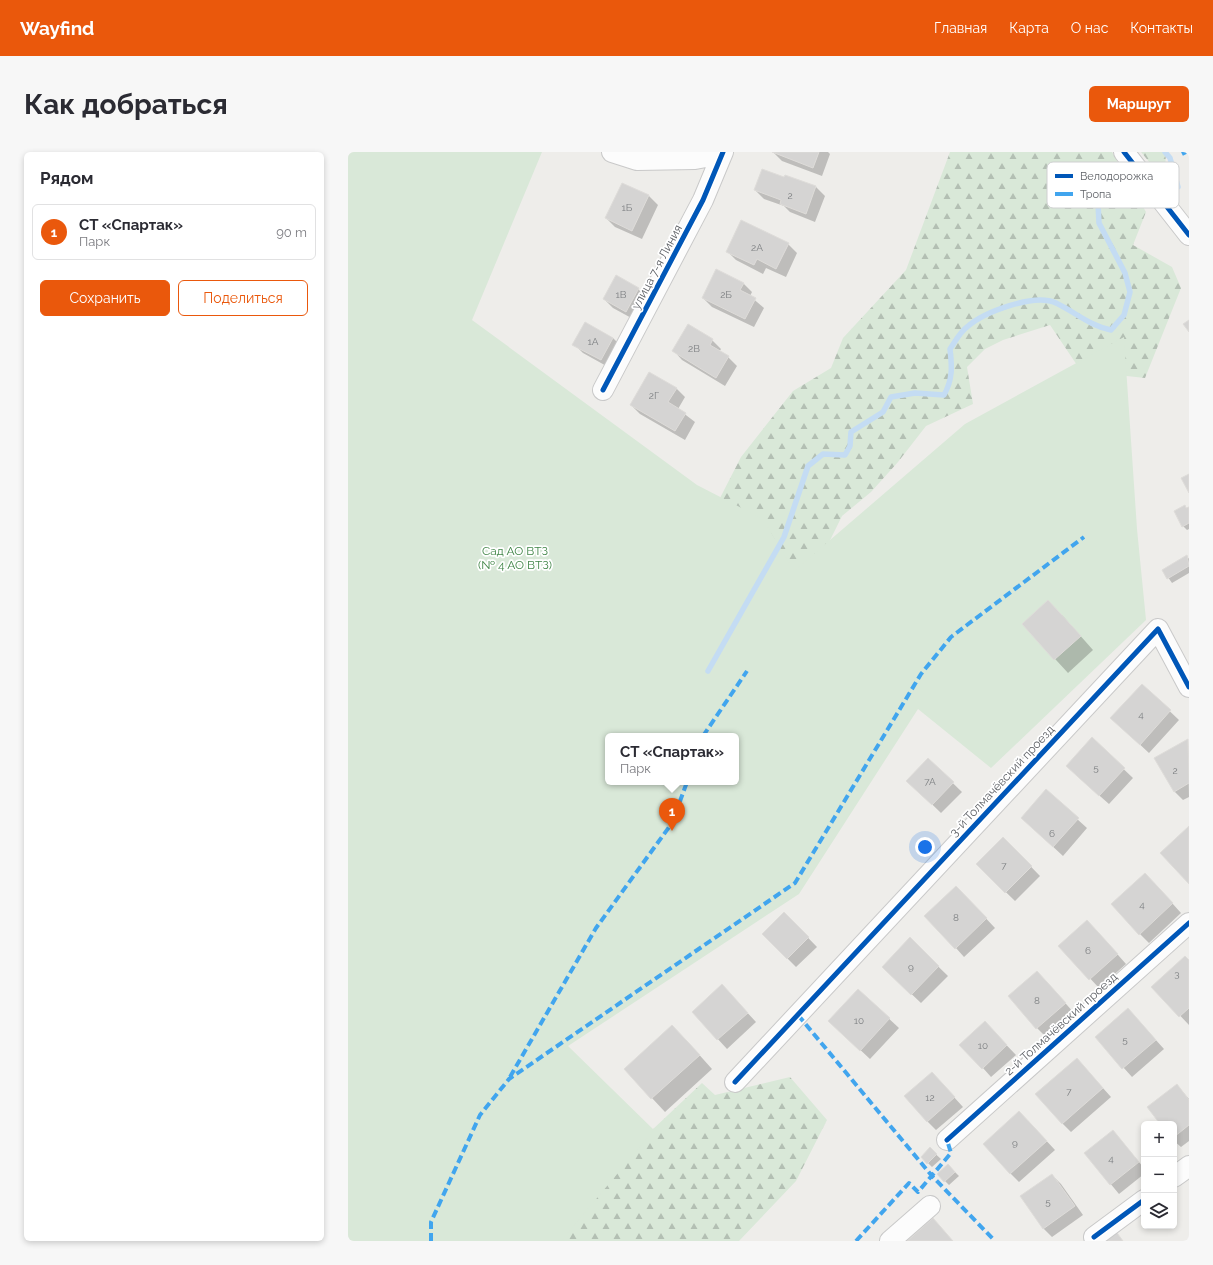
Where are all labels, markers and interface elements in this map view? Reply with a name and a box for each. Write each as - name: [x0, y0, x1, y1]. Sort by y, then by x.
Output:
- text: Wayfind: [20, 17, 94, 39]
- text: Главная: [934, 20, 987, 36]
- text: Карта: [1009, 20, 1049, 36]
- text: О нас: [1071, 20, 1108, 36]
- text: Контакты: [1130, 20, 1193, 36]
- button: Маршрут: [1089, 86, 1189, 122]
- text: Как добраться: [24, 88, 228, 121]
- legend: [1047, 162, 1179, 208]
- text: Рядом: [40, 168, 93, 188]
- text: Велодорожка: [1080, 170, 1153, 183]
- text: Тропа: [1080, 188, 1111, 201]
- house number: 2: [787, 190, 793, 201]
- house number: 1Б: [622, 202, 633, 213]
- text: СТ «Спартак»: [79, 216, 183, 234]
- street label: улица 7-я Линия: [629, 222, 685, 312]
- text: 1: [51, 225, 57, 240]
- text: 90 m: [276, 225, 307, 240]
- text: Парк: [79, 234, 110, 249]
- house number: 2А: [751, 242, 763, 253]
- button: Сохранить: [40, 280, 170, 316]
- button: Поделиться: [178, 280, 308, 316]
- house number: 1В: [616, 289, 627, 300]
- house number: 2Б: [720, 289, 732, 300]
- house number: 1А: [587, 336, 599, 347]
- house number: 2В: [688, 343, 700, 354]
- house number: 2Г: [649, 390, 659, 401]
- park label: Сад АО ВТЗ (№ 4 АО ВТЗ): [478, 544, 552, 572]
- house number: 4: [1138, 709, 1144, 720]
- street label: 3-й Толмачёвский проезд: [947, 722, 1057, 839]
- popup: [605, 733, 739, 785]
- text: СТ «Спартак»: [620, 743, 724, 761]
- text: Парк: [620, 761, 651, 776]
- house number: 5: [1093, 762, 1099, 773]
- house number: 2: [1172, 765, 1178, 776]
- house number: 7А: [924, 776, 936, 787]
- pin: 1: [659, 798, 685, 831]
- house number: 6: [1049, 828, 1055, 839]
- your location: [915, 837, 935, 857]
- house number: 7: [1001, 860, 1007, 871]
- house number: 4: [1139, 899, 1145, 910]
- house number: 8: [953, 912, 959, 923]
- house number: 6: [1085, 945, 1091, 956]
- house number: 9: [908, 961, 914, 972]
- house number: 3: [1174, 968, 1180, 979]
- street label: 2-й Толмачёвский проезд: [1002, 970, 1120, 1078]
- house number: 8: [1034, 995, 1040, 1006]
- house number: 10: [854, 1015, 864, 1026]
- house number: 5: [1122, 1034, 1128, 1045]
- house number: 10: [978, 1040, 988, 1051]
- house number: 7: [1066, 1086, 1072, 1097]
- house number: 12: [925, 1092, 935, 1103]
- map controls: [1141, 1121, 1177, 1229]
- button: +: [1141, 1121, 1177, 1157]
- house number: 9: [1012, 1137, 1018, 1148]
- house number: 4: [1108, 1153, 1114, 1164]
- button: −: [1141, 1157, 1177, 1193]
- button: layers: [1141, 1193, 1177, 1229]
- house number: 5: [1045, 1196, 1051, 1207]

